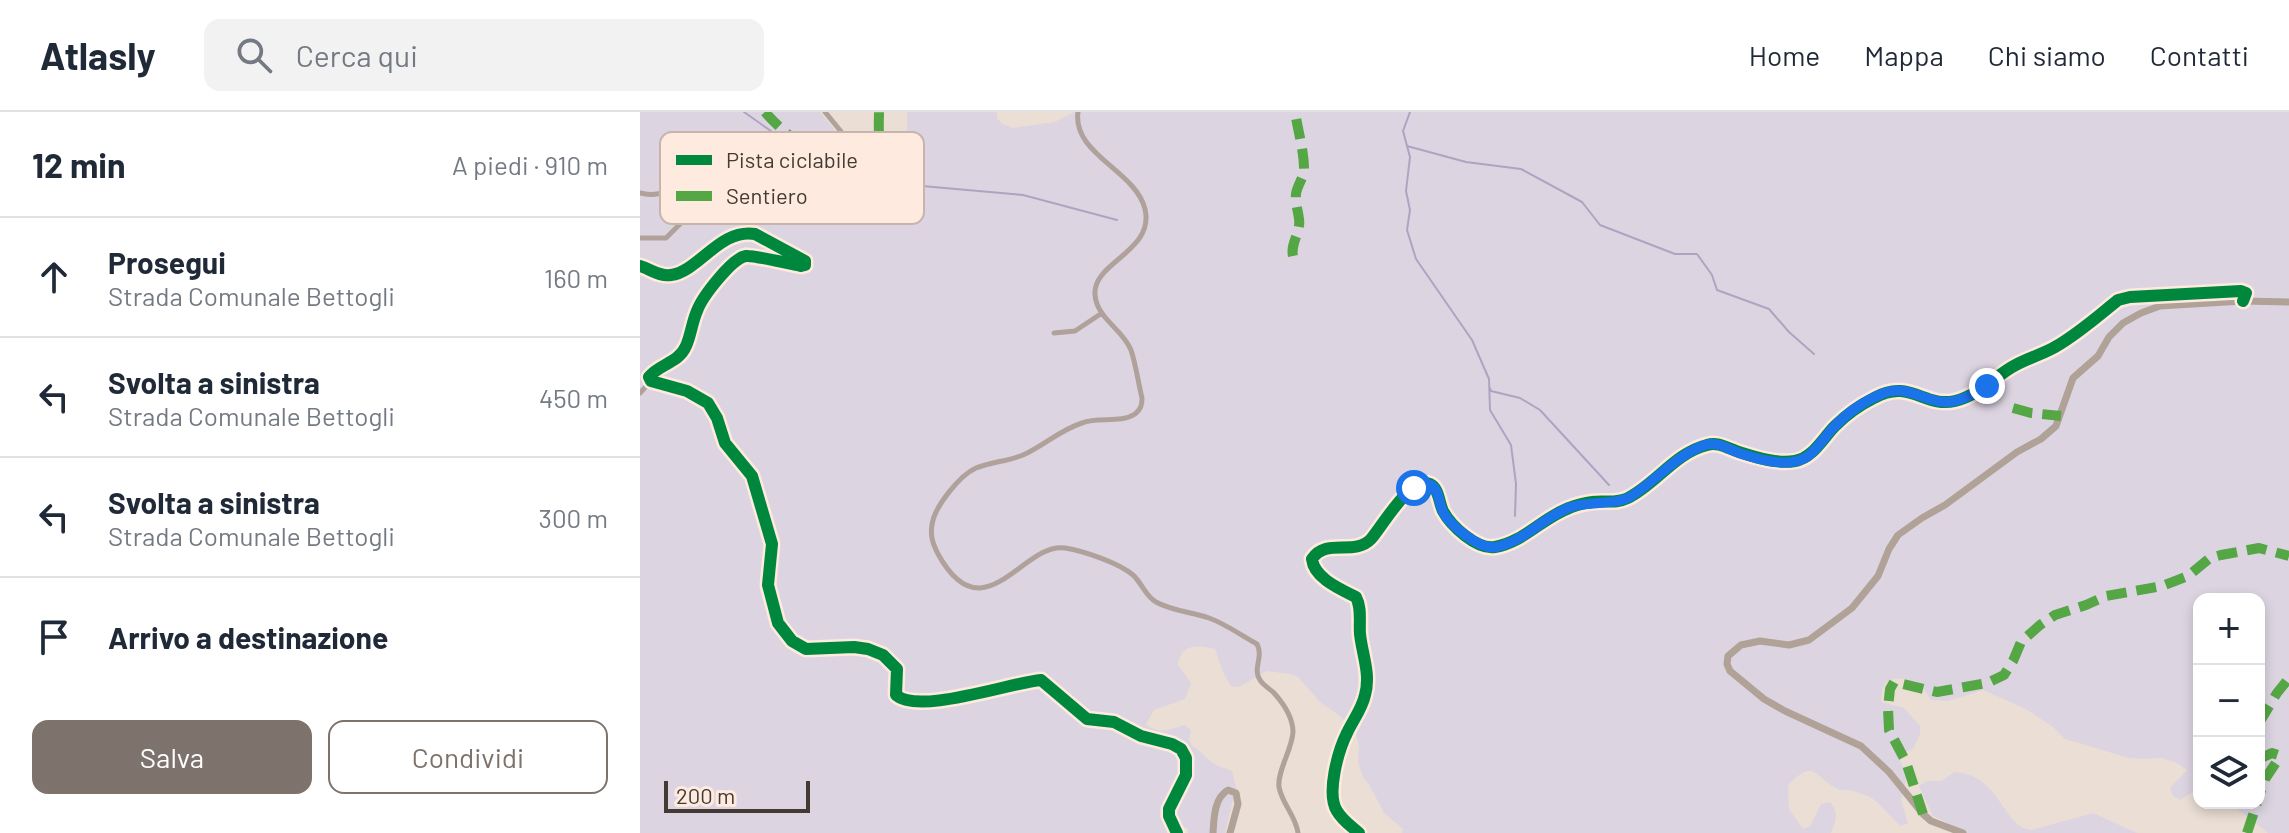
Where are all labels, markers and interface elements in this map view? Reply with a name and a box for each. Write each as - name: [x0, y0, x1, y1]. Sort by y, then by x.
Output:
- search box: [204, 19, 764, 91]
- text: Atlasly: [40, 32, 156, 78]
- icon: search: [232, 33, 276, 77]
- text: Cerca qui: [296, 37, 418, 73]
- text: Home: [1749, 38, 1820, 72]
- text: Mappa: [1864, 38, 1944, 72]
- text: Chi siamo: [1988, 38, 2106, 72]
- text: Contatti: [2150, 38, 2249, 72]
- legend: [660, 132, 924, 224]
- text: 12 min: [32, 144, 126, 185]
- text: Pista ciclabile: [726, 146, 858, 172]
- text: A piedi · 910 m: [452, 149, 608, 180]
- text: Sentiero: [726, 182, 808, 208]
- text: Prosegui: [108, 244, 226, 280]
- icon: ahead: [32, 255, 76, 299]
- text: 160 m: [544, 262, 608, 293]
- text: Strada Comunale Bettogli: [108, 280, 395, 311]
- text: Svolta a sinistra: [108, 364, 320, 400]
- route end: [1969, 368, 2005, 404]
- icon: left: [32, 375, 76, 419]
- text: 450 m: [539, 382, 608, 413]
- text: Strada Comunale Bettogli: [108, 400, 395, 431]
- route start: [1396, 470, 1432, 506]
- text: Svolta a sinistra: [108, 484, 320, 520]
- icon: left: [32, 495, 76, 539]
- text: 300 m: [539, 502, 608, 533]
- text: Strada Comunale Bettogli: [108, 520, 395, 551]
- map controls: [2193, 593, 2265, 809]
- button: +: [2193, 593, 2265, 665]
- icon: arrive: [32, 615, 76, 659]
- text: Arrivo a destinazione: [108, 619, 388, 655]
- button: −: [2193, 665, 2265, 737]
- button: Salva: [32, 720, 312, 794]
- button: Condividi: [328, 720, 608, 794]
- button: layers: [2193, 737, 2265, 809]
- scale bar: [664, 777, 810, 813]
- text: 200 m: [676, 782, 735, 808]

